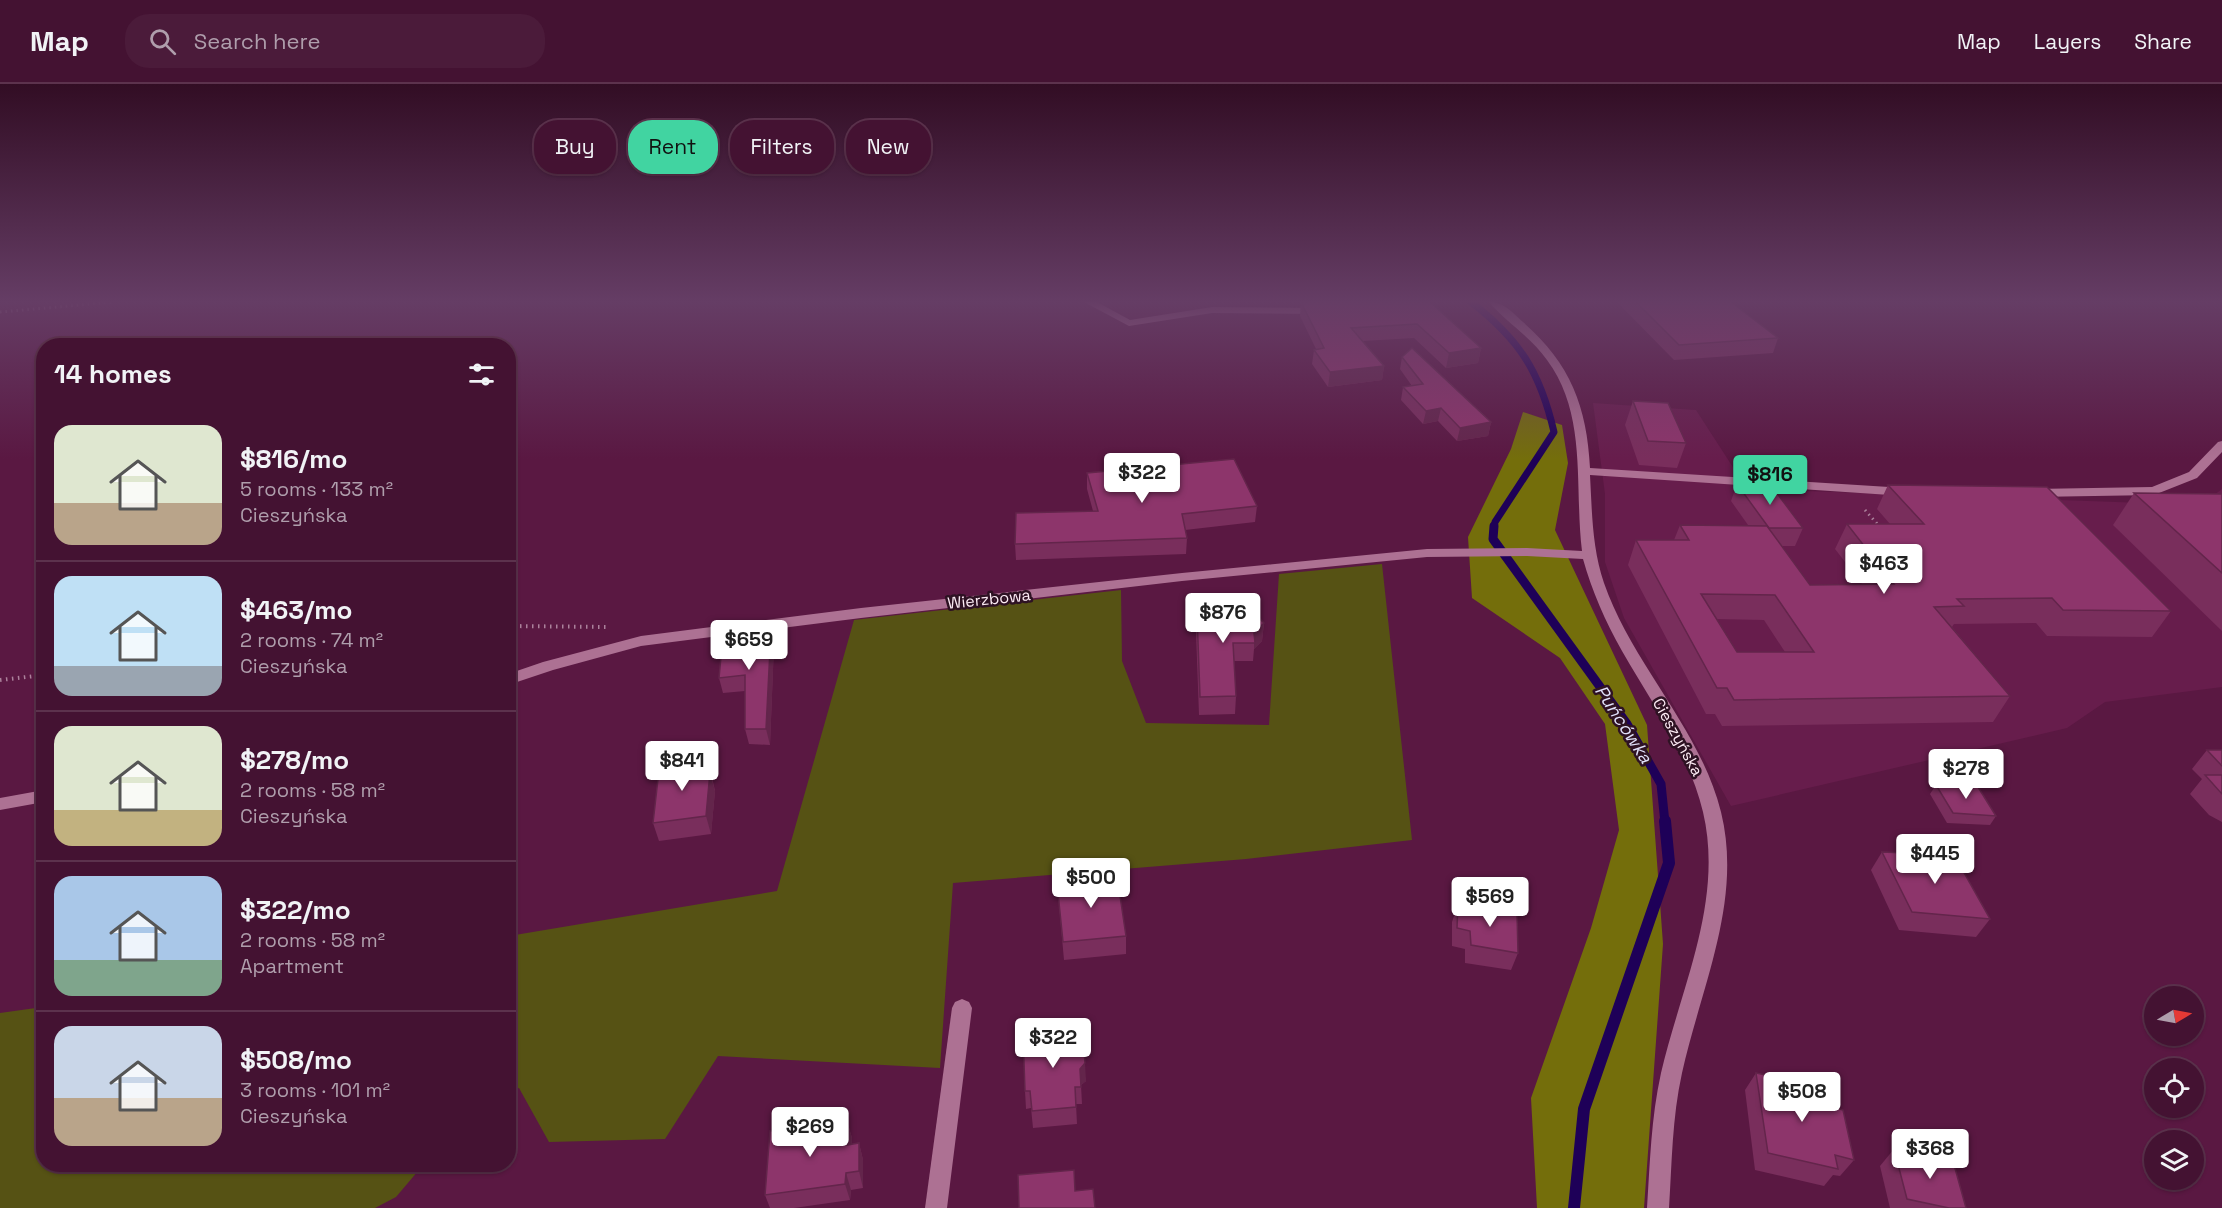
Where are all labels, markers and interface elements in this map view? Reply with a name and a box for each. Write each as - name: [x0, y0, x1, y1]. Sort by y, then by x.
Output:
- search box: [125, 14, 545, 68]
- text: Map: [30, 23, 89, 59]
- icon: search: [146, 25, 179, 58]
- text: Search here: [194, 27, 321, 55]
- text: Map: [1957, 28, 2001, 55]
- text: Layers: [2034, 28, 2101, 55]
- text: Share: [2134, 28, 2192, 55]
- chip: Buy: [534, 120, 616, 174]
- chip: Rent: [628, 120, 718, 174]
- chip: Filters: [730, 120, 834, 174]
- chip: New: [846, 120, 931, 174]
- text: 14 homes: [54, 357, 172, 391]
- icon: filters: [465, 358, 498, 391]
- text: $816/mo: [240, 442, 347, 476]
- icon: home: [102, 449, 174, 521]
- pin: $322: [1106, 453, 1178, 504]
- pin: $816: [1734, 455, 1806, 506]
- text: $322: [1118, 459, 1166, 485]
- text: $816: [1747, 461, 1793, 487]
- text: 5 rooms · 133 m²: [240, 476, 393, 502]
- text: Cieszyńska: [240, 502, 348, 528]
- pin: $463: [1848, 544, 1920, 595]
- text: $463: [1859, 550, 1909, 576]
- street label: Wierzbowa: [946, 584, 1032, 614]
- text: $463/mo: [240, 593, 352, 627]
- pin: $876: [1187, 593, 1259, 644]
- text: $876: [1199, 599, 1247, 625]
- icon: home: [102, 600, 174, 672]
- pin: $659: [713, 620, 785, 671]
- text: $659: [725, 626, 773, 652]
- text: 2 rooms · 74 m²: [240, 627, 383, 653]
- text: Cieszyńska: [240, 653, 348, 679]
- water label: Puńcówka: [1590, 680, 1658, 768]
- street label: Cieszyńska: [1648, 694, 1708, 780]
- pin: $841: [646, 741, 718, 792]
- text: $278/mo: [240, 743, 349, 777]
- text: $841: [659, 747, 705, 773]
- pin: $278: [1930, 749, 2002, 800]
- icon: home: [102, 750, 174, 822]
- text: $278: [1943, 755, 1989, 781]
- text: 2 rooms · 58 m²: [240, 777, 385, 803]
- text: Cieszyńska: [240, 803, 348, 829]
- pin: $445: [1899, 834, 1971, 885]
- text: $445: [1910, 840, 1960, 866]
- pin: $500: [1055, 858, 1127, 909]
- text: $500: [1066, 864, 1116, 890]
- pin: $569: [1454, 877, 1526, 928]
- text: $569: [1466, 883, 1514, 909]
- text: $322/mo: [240, 893, 351, 927]
- icon: home: [102, 900, 174, 972]
- text: 2 rooms · 58 m²: [240, 927, 385, 953]
- text: Apartment: [240, 953, 344, 979]
- north arrow: [2144, 986, 2204, 1046]
- map controls: [2144, 986, 2204, 1190]
- pin: $322: [1017, 1018, 1089, 1069]
- text: $322: [1029, 1024, 1077, 1050]
- text: $508/mo: [240, 1043, 352, 1077]
- icon: home: [102, 1050, 174, 1122]
- button: locate: [2144, 1058, 2204, 1118]
- pin: $508: [1766, 1072, 1838, 1123]
- text: 3 rooms · 101 m²: [240, 1077, 390, 1103]
- text: $508: [1777, 1078, 1827, 1104]
- text: Cieszyńska: [240, 1103, 348, 1129]
- pin: $269: [774, 1107, 846, 1158]
- text: $269: [786, 1113, 834, 1139]
- pin: $368: [1894, 1129, 1966, 1180]
- button: layers: [2144, 1130, 2204, 1190]
- text: $368: [1906, 1135, 1954, 1161]

